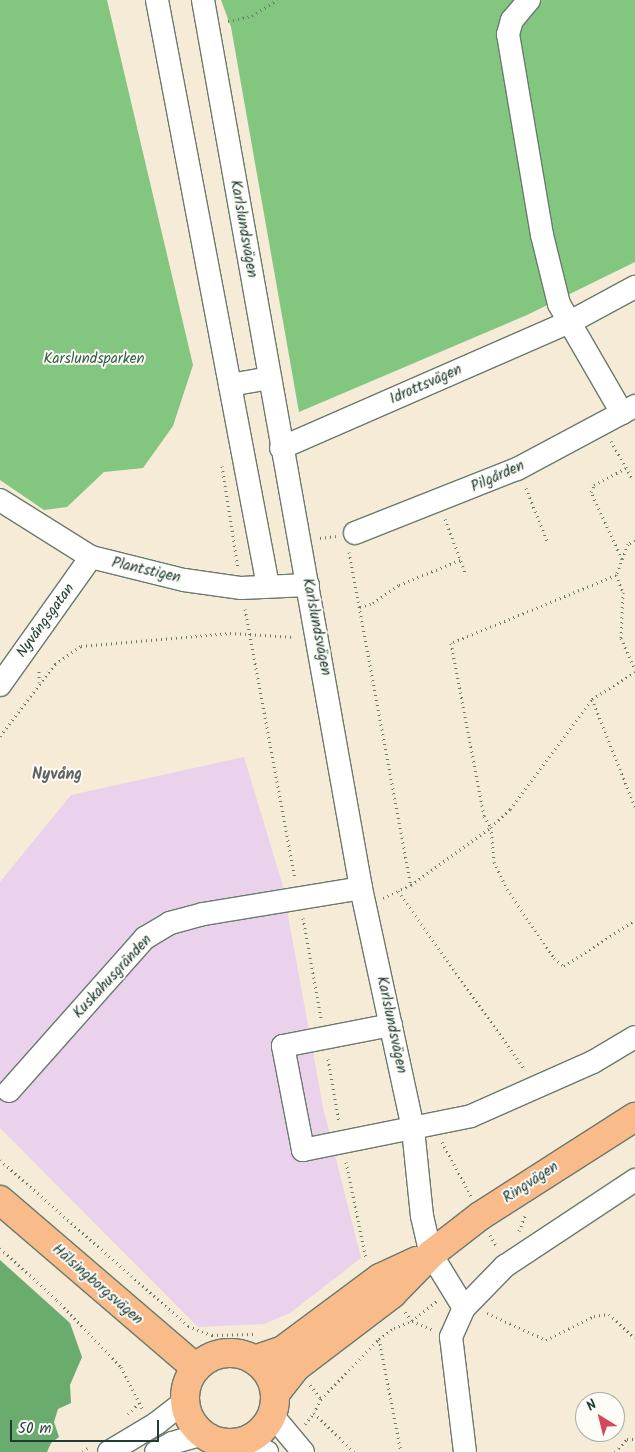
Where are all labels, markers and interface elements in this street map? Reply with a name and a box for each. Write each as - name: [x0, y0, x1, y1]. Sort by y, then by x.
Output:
- street label: Karlslundsvägen: [226, 179, 260, 279]
- park label: Karslundsparken: [44, 351, 144, 369]
- street label: Idrottsvägen: [387, 361, 465, 409]
- street label: Pilgården: [468, 457, 528, 497]
- street label: Plantstigen: [110, 554, 182, 588]
- street label: Karlslundsvägen: [298, 577, 334, 677]
- street label: Nyvångsgatan: [13, 580, 79, 662]
- district label: Nyvång: [32, 765, 82, 785]
- street label: Kuskahusgränden: [70, 932, 156, 1022]
- street label: Karlslundsvägen: [372, 975, 410, 1075]
- street label: Ringvägen: [500, 1158, 562, 1208]
- street label: Hälsingborgsvägen: [48, 1241, 146, 1329]
- north arrow: [575, 1392, 625, 1442]
- text: N: [582, 1394, 602, 1417]
- scale bar: [12, 1410, 161, 1442]
- text: 50 m: [18, 1417, 52, 1441]

